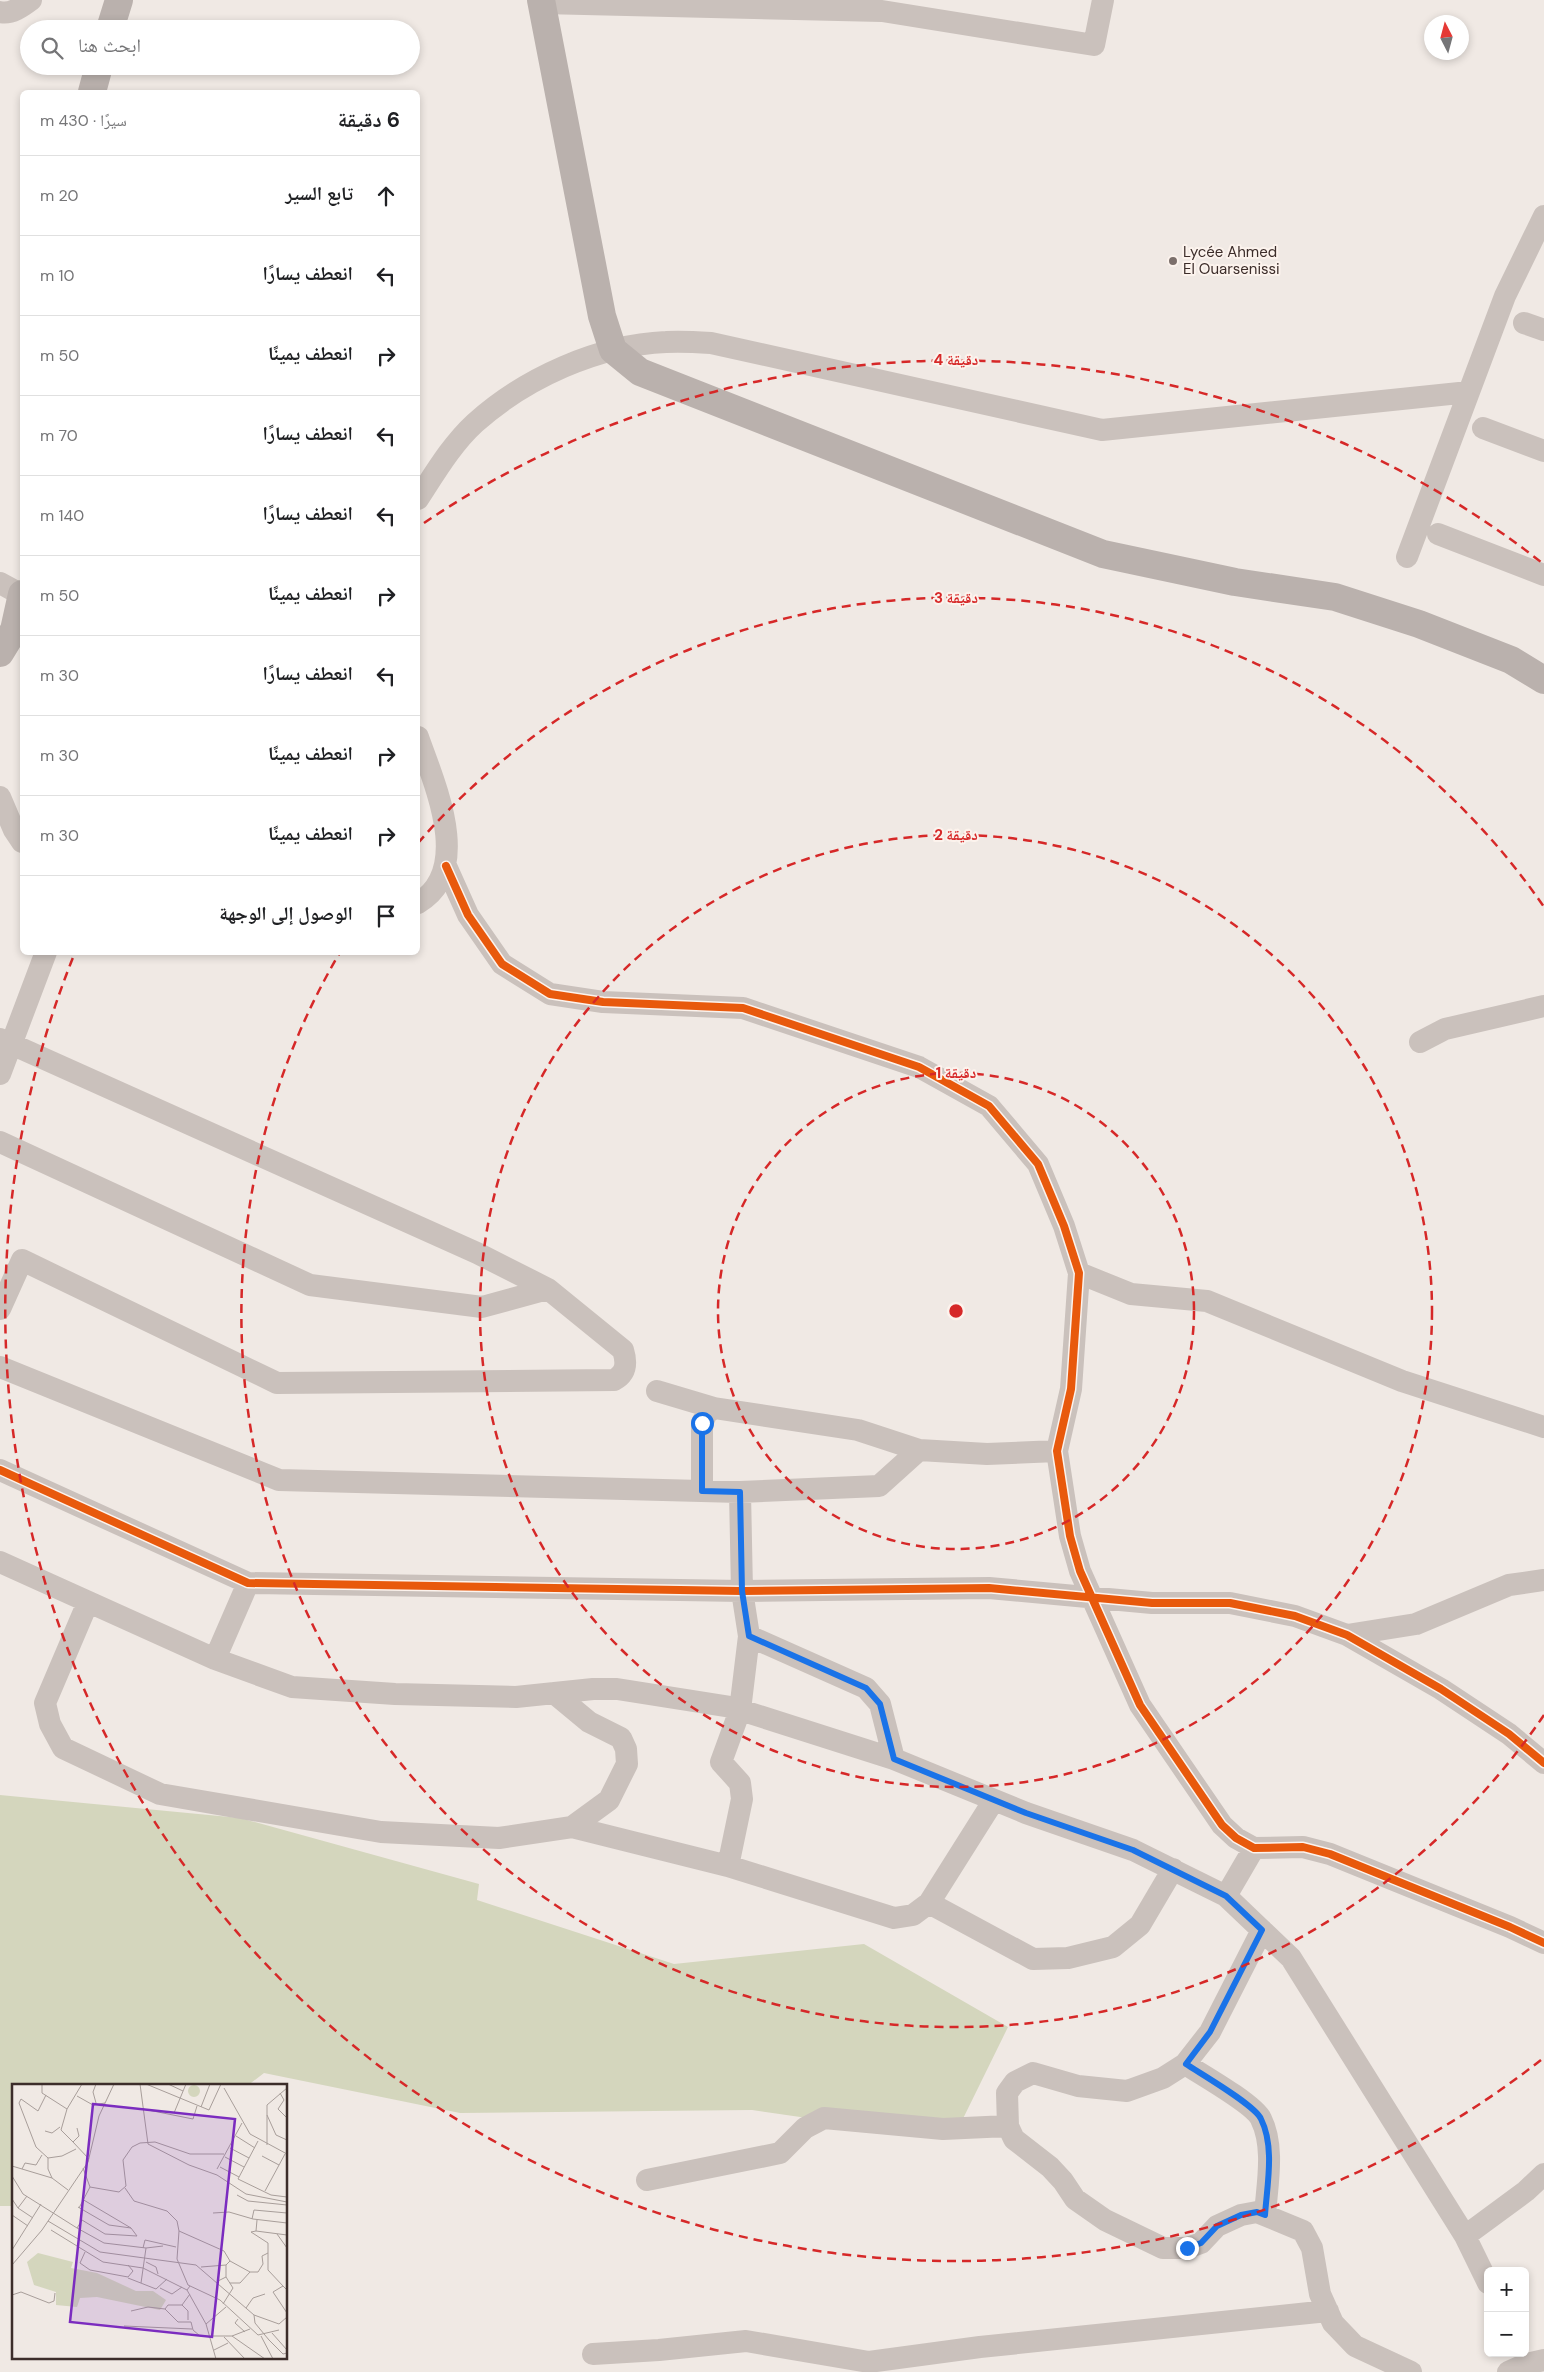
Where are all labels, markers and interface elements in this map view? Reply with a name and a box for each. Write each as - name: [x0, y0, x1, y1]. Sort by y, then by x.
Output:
- north arrow: [1424, 15, 1469, 60]
- search box: [20, 20, 420, 75]
- text: ابحث هنا: [78, 33, 141, 58]
- icon: search: [38, 34, 66, 62]
- text: 6 دقيقة: [338, 106, 400, 134]
- text: سيرًا · 430 m: [40, 110, 127, 131]
- text: تابع السير: [285, 181, 353, 206]
- icon: ahead: [372, 182, 400, 210]
- text: 20 m: [40, 185, 79, 206]
- place label: Lycée Ahmed El Ouarsenissi: [1183, 242, 1280, 279]
- marker: Lycée Ahmed El Ouarsenissi: [1167, 255, 1179, 267]
- text: انعطف يسارًا: [262, 261, 353, 286]
- icon: left: [372, 262, 400, 290]
- text: 10 m: [40, 265, 74, 286]
- text: انعطف يمينًا: [268, 341, 353, 366]
- icon: right: [372, 342, 400, 370]
- text: 50 m: [40, 345, 79, 366]
- text: 4 دقيقة: [934, 350, 978, 370]
- text: انعطف يسارًا: [262, 421, 353, 446]
- icon: left: [372, 422, 400, 450]
- text: 70 m: [40, 425, 78, 446]
- text: انعطف يسارًا: [262, 501, 353, 526]
- icon: left: [372, 502, 400, 530]
- text: 140 m: [40, 505, 84, 526]
- text: انعطف يمينًا: [268, 581, 353, 606]
- icon: right: [372, 582, 400, 610]
- text: 50 m: [40, 585, 79, 606]
- text: 3 دقيقة: [934, 588, 978, 608]
- text: انعطف يسارًا: [262, 661, 353, 686]
- icon: left: [372, 662, 400, 690]
- text: 30 m: [40, 665, 79, 686]
- text: انعطف يمينًا: [268, 741, 353, 766]
- icon: right: [372, 742, 400, 770]
- text: 30 m: [40, 745, 79, 766]
- text: انعطف يمينًا: [268, 821, 353, 846]
- icon: right: [372, 822, 400, 850]
- text: 30 m: [40, 825, 79, 846]
- text: 2 دقيقة: [934, 825, 978, 845]
- text: الوصول إلى الوجهة: [219, 901, 353, 926]
- icon: arrive: [372, 902, 400, 930]
- text: 1 دقيقة: [936, 1063, 976, 1083]
- centre of rings: [947, 1302, 965, 1320]
- route start: [691, 1412, 714, 1435]
- inset map: [12, 2084, 288, 2360]
- route end: [1176, 2237, 1199, 2260]
- map controls: [1484, 2267, 1529, 2357]
- button: +: [1484, 2267, 1529, 2312]
- button: −: [1484, 2312, 1529, 2357]

